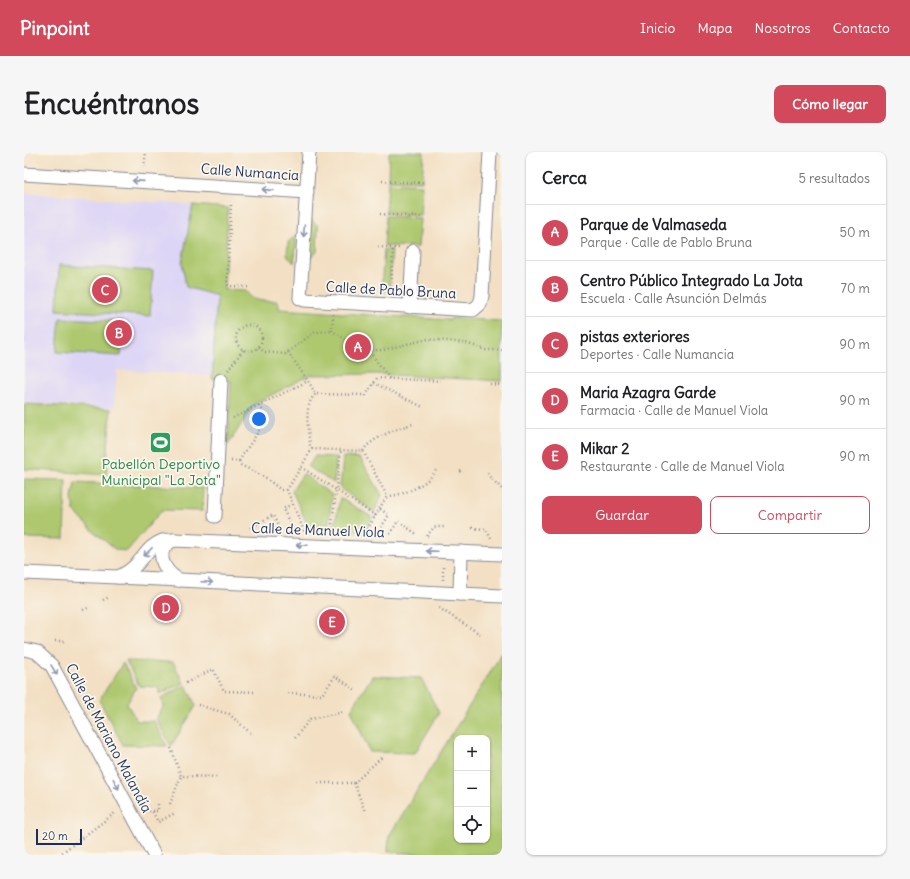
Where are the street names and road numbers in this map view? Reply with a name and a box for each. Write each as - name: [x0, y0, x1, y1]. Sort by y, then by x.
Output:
- street label: Calle Numancia: [200, 160, 300, 184]
- street label: Calle de Pablo Bruna: [325, 278, 457, 302]
- street label: Calle de Manuel Viola: [251, 519, 385, 541]
- street label: Calle de Mariano Malandía: [62, 660, 156, 816]

